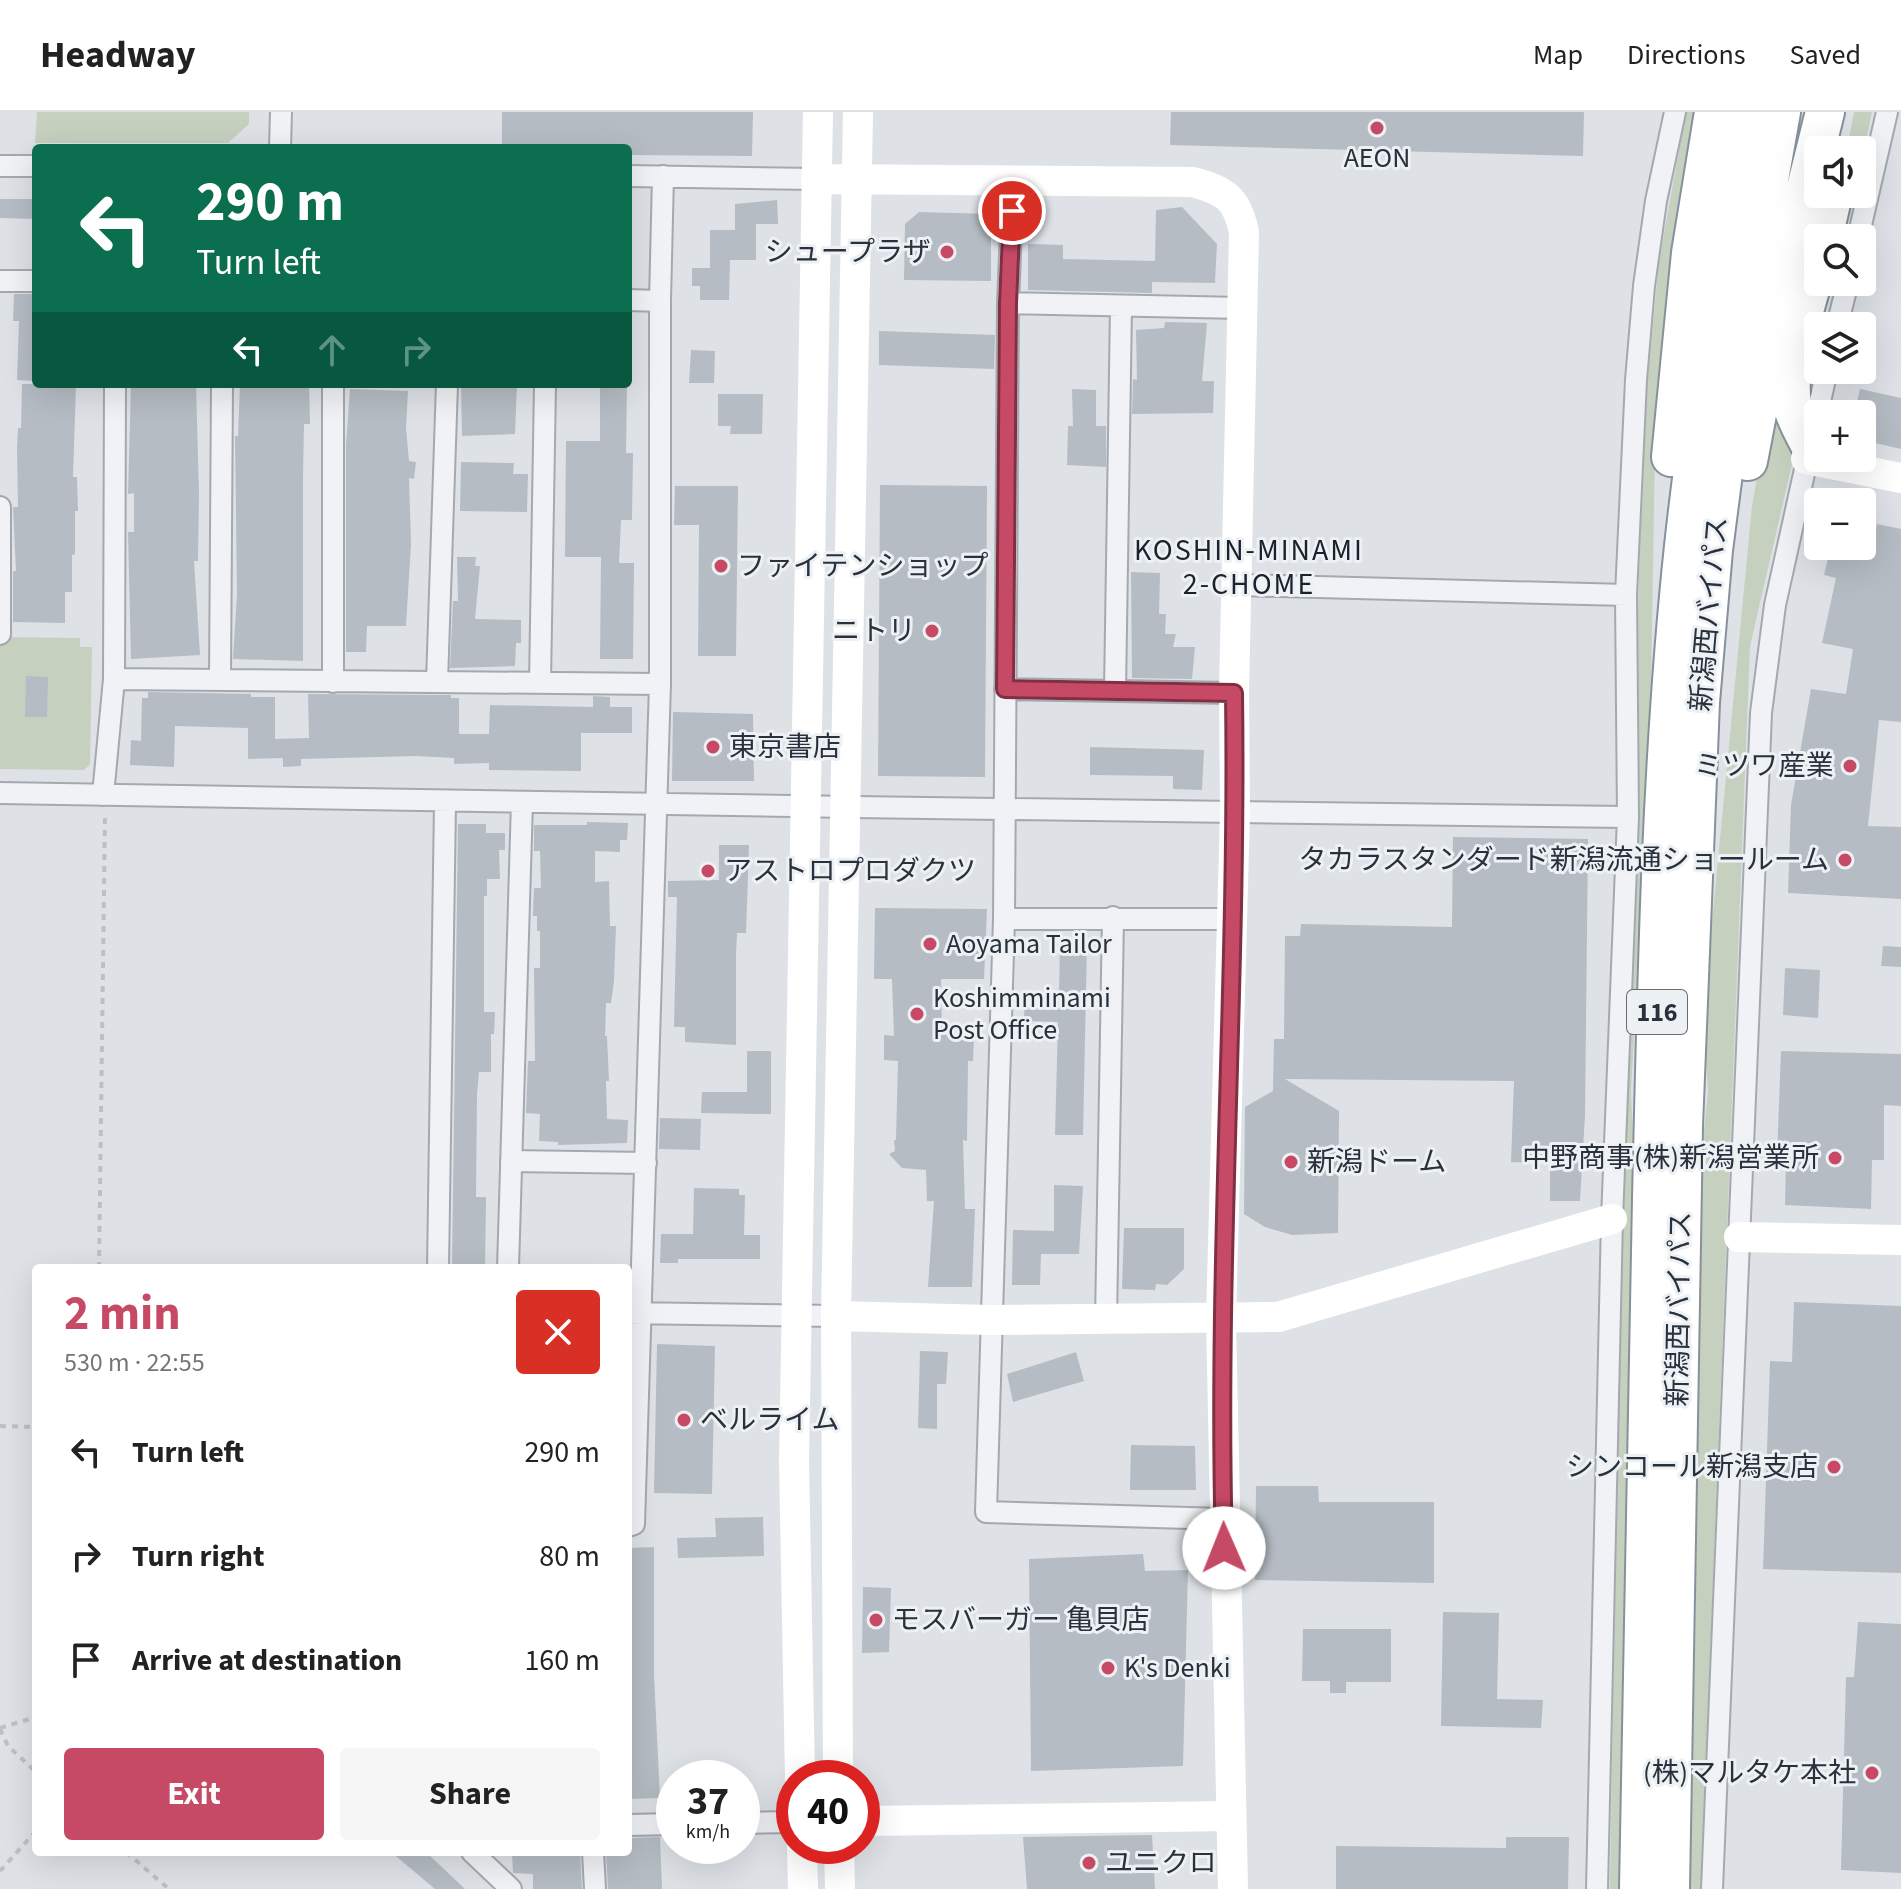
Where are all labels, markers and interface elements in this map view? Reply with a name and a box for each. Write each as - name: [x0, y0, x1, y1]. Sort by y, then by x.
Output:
- text: Headway: [40, 28, 196, 82]
- text: Map: [1533, 35, 1583, 75]
- text: Directions: [1627, 35, 1746, 75]
- text: Saved: [1790, 35, 1861, 75]
- marker: AEON: [1368, 119, 1386, 137]
- map controls: [1804, 136, 1876, 560]
- button: sound: [1804, 136, 1876, 208]
- place label: AEON: [1344, 138, 1410, 178]
- text: 290 m: [196, 163, 344, 242]
- icon: left: [64, 176, 168, 280]
- pin: [978, 177, 1046, 245]
- icon: arrive: [990, 189, 1034, 233]
- button: search: [1804, 224, 1876, 296]
- place label: シュープラザ: [765, 232, 931, 272]
- text: Turn left: [196, 237, 321, 288]
- marker: シュープラザ: [938, 243, 956, 261]
- button: layers: [1804, 312, 1876, 384]
- icon: left: [226, 328, 270, 372]
- icon: ahead: [310, 328, 354, 372]
- icon: right: [394, 328, 438, 372]
- button: +: [1804, 400, 1876, 472]
- button: −: [1804, 488, 1876, 560]
- street label: 新潟西バイパス: [1681, 515, 1737, 713]
- district label: KOSHIN-MINAMI 2-CHOME: [1134, 529, 1364, 606]
- place label: ファイテンショップ: [737, 546, 988, 586]
- marker: ファイテンショップ: [712, 557, 730, 575]
- place label: ニトリ: [832, 611, 916, 651]
- marker: ニトリ: [923, 622, 941, 640]
- place label: 東京書店: [729, 727, 841, 767]
- marker: 東京書店: [704, 738, 722, 756]
- place label: ミツワ産業: [1694, 746, 1834, 786]
- marker: ミツワ産業: [1841, 757, 1859, 775]
- place label: タカラスタンダード新潟流通ショールーム: [1298, 840, 1829, 880]
- place label: アストロプロダクツ: [724, 851, 976, 891]
- marker: タカラスタンダード新潟流通ショールーム: [1836, 851, 1854, 869]
- marker: アストロプロダクツ: [699, 862, 717, 880]
- place label: Aoyama Tailor: [946, 924, 1112, 964]
- marker: Aoyama Tailor: [921, 935, 939, 953]
- place label: Koshimminami Post Office: [933, 978, 1111, 1050]
- road number: 116: [1627, 990, 1687, 1034]
- marker: Koshimminami Post Office: [908, 1005, 926, 1023]
- place label: 中野商事(株)新潟営業所: [1522, 1138, 1819, 1178]
- place label: 新潟ドーム: [1307, 1142, 1446, 1182]
- marker: 中野商事(株)新潟営業所: [1826, 1149, 1844, 1167]
- marker: 新潟ドーム: [1282, 1153, 1300, 1171]
- street label: 新潟西バイパス: [1657, 1211, 1701, 1407]
- text: 2 min: [64, 1280, 181, 1348]
- button: close: [516, 1290, 600, 1374]
- text: 530 m · 22:55: [64, 1344, 205, 1381]
- place label: ベルライム: [700, 1400, 839, 1440]
- marker: ベルライム: [675, 1411, 693, 1429]
- icon: left: [64, 1430, 108, 1474]
- text: Turn left: [132, 1431, 244, 1474]
- text: 290 m: [524, 1431, 600, 1474]
- place label: シンコール新潟支店: [1566, 1447, 1818, 1487]
- marker: シンコール新潟支店: [1825, 1458, 1843, 1476]
- position arrow: [1182, 1506, 1266, 1590]
- icon: right: [64, 1534, 108, 1578]
- text: Turn right: [132, 1535, 264, 1578]
- text: 80 m: [539, 1535, 600, 1578]
- place label: モスバーガー 亀貝店: [892, 1600, 1150, 1640]
- marker: モスバーガー 亀貝店: [867, 1611, 885, 1629]
- icon: arrive: [64, 1638, 108, 1682]
- text: Arrive at destination: [132, 1639, 402, 1682]
- text: 160 m: [524, 1639, 600, 1682]
- place label: K's Denki: [1124, 1648, 1231, 1688]
- marker: K's Denki: [1099, 1659, 1117, 1677]
- button: Exit: [64, 1748, 324, 1840]
- button: Share: [340, 1748, 600, 1840]
- place label: (株)マルタケ本社: [1643, 1753, 1856, 1793]
- speed limit sign: 40: [776, 1760, 880, 1864]
- marker: (株)マルタケ本社: [1863, 1764, 1881, 1782]
- text: 37: [687, 1773, 729, 1830]
- text: km/h: [686, 1818, 730, 1846]
- place label: ユニクロ: [1105, 1843, 1217, 1883]
- marker: ユニクロ: [1080, 1854, 1098, 1872]

